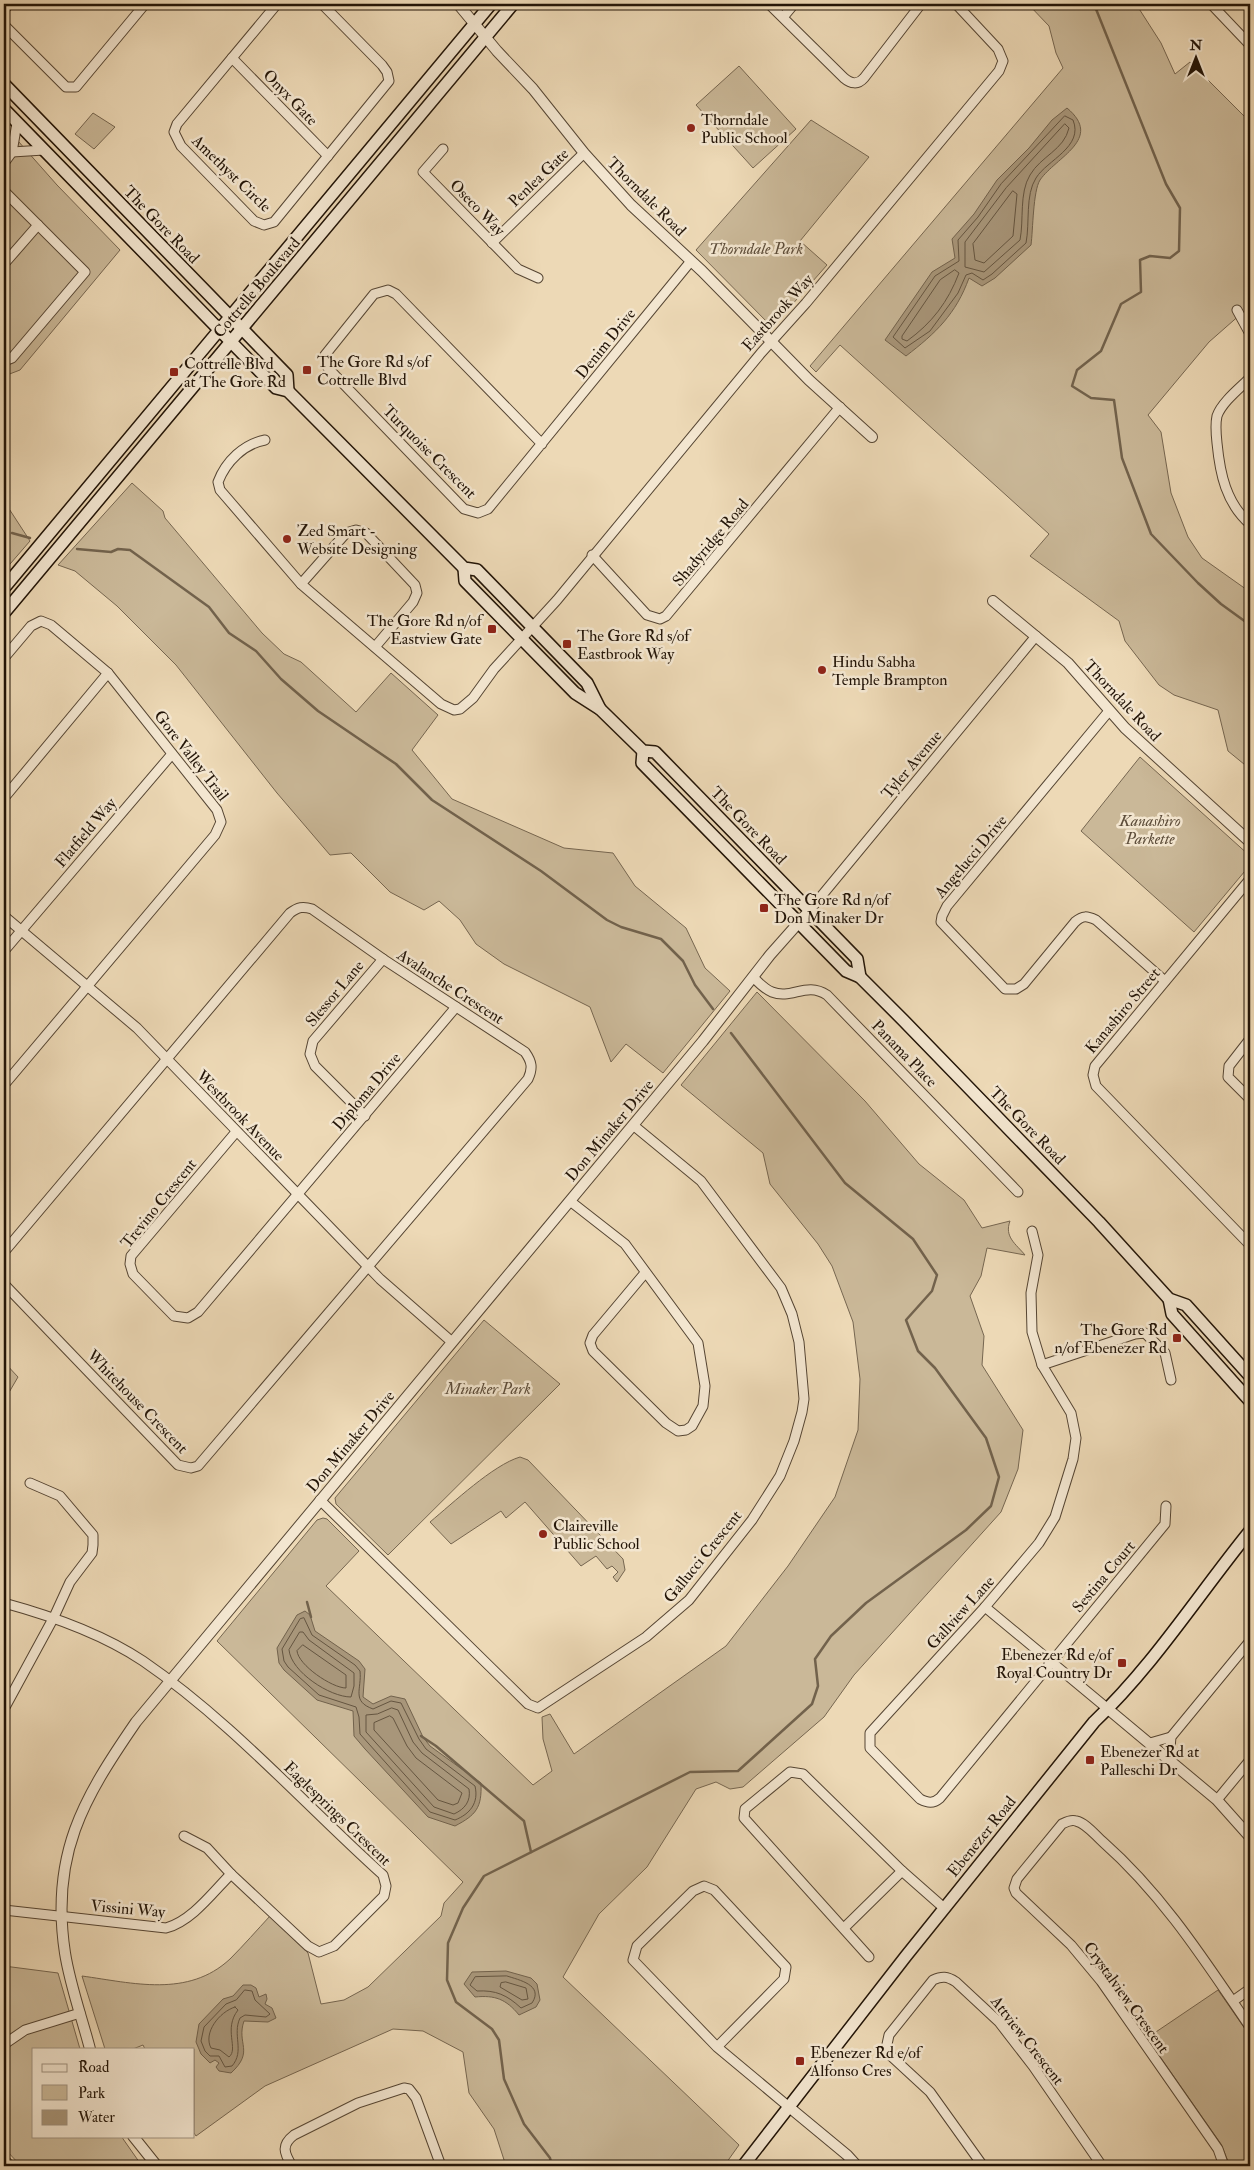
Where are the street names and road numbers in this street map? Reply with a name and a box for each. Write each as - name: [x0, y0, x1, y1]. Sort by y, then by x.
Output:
- street label: Onyx Gate: [259, 65, 322, 130]
- street label: Amethyst Circle: [187, 130, 275, 217]
- street label: Penlea Gate: [504, 144, 573, 211]
- street label: Thorndale Road: [602, 153, 690, 241]
- street label: Oseco Way: [445, 175, 510, 241]
- street label: The Gore Road: [119, 181, 204, 268]
- street label: Cottrelle Boulevard: [209, 233, 305, 342]
- street label: Eastbrook Way: [738, 269, 818, 355]
- street label: Denim Drive: [571, 304, 640, 383]
- street label: Turquoise Crescent: [378, 401, 480, 503]
- street label: Shadyridge Road: [668, 495, 753, 591]
- street label: Thorndale Road: [1079, 656, 1165, 746]
- street label: Gore Valley Trail: [149, 706, 233, 805]
- street label: Tyler Avenue: [877, 726, 947, 803]
- street label: The Gore Road: [706, 782, 791, 869]
- street label: Flatfield Way: [51, 793, 121, 872]
- street label: Angelucci Drive: [930, 811, 1012, 903]
- street label: Avalanche Crescent: [393, 944, 508, 1029]
- street label: Slessor Lane: [301, 956, 369, 1031]
- street label: Kanashiro Street: [1081, 964, 1165, 1058]
- street label: Panama Place: [867, 1016, 942, 1092]
- street label: Diploma Drive: [328, 1048, 406, 1135]
- street label: Westbrook Avenue: [191, 1065, 289, 1166]
- street label: Don Minaker Drive: [561, 1075, 658, 1186]
- street label: The Gore Road: [985, 1082, 1070, 1169]
- street label: Trevino Crescent: [117, 1155, 201, 1252]
- street label: Whitehouse Crescent: [82, 1345, 192, 1458]
- street label: Don Minaker Drive: [302, 1386, 399, 1497]
- street label: Gallucci Crescent: [659, 1506, 746, 1607]
- street label: Sestina Court: [1068, 1537, 1140, 1617]
- street label: Gallview Lane: [922, 1571, 999, 1654]
- street label: Eaglesprings Crescent: [279, 1757, 395, 1871]
- street label: Ebenezer Road: [943, 1792, 1021, 1881]
- street label: Vissini Way: [90, 1896, 167, 1922]
- street label: Crystalview Crescent: [1079, 1938, 1173, 2057]
- street label: Attview Crescent: [986, 1991, 1068, 2089]

